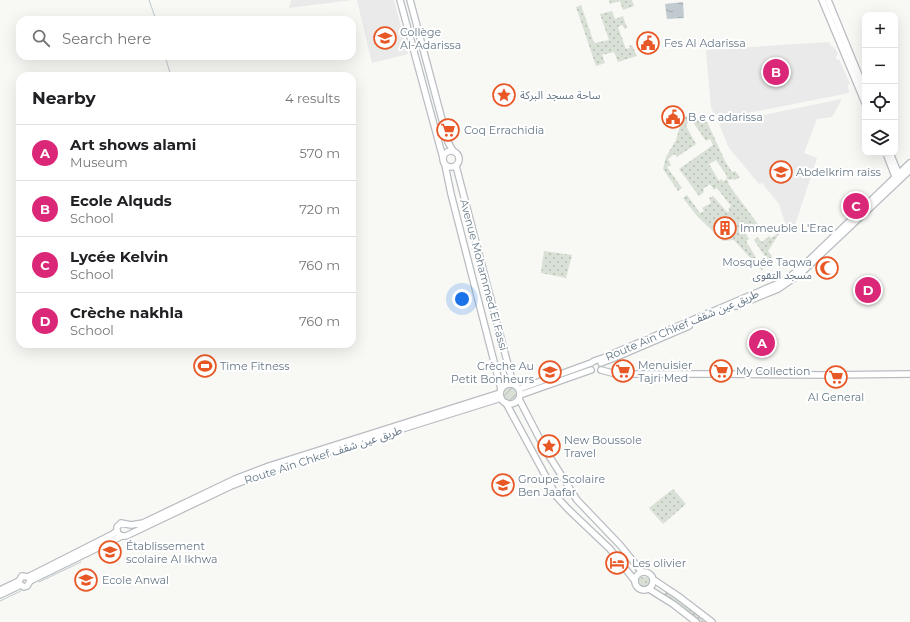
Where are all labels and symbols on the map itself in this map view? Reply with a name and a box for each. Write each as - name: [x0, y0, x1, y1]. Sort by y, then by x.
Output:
- school or university icon: Collège Al-Adarissa: [372, 25, 398, 51]
- place label: Collège Al-Adarissa: [400, 25, 461, 52]
- public building icon: Fes Al Adarissa: [635, 30, 661, 56]
- place label: Fes Al Adarissa: [664, 36, 746, 50]
- pin: B: [763, 57, 789, 87]
- place icon: ساحة مسجد البركة: [491, 82, 517, 108]
- place label: ساحة مسجد البركة: [520, 88, 601, 102]
- public building icon: B e c adarissa: [660, 104, 686, 130]
- place label: B e c adarissa: [688, 110, 763, 124]
- supermarket icon: Coq Errachidia: [435, 117, 461, 143]
- place label: Coq Errachidia: [464, 123, 544, 137]
- school or university icon: Abdelkrim raiss: [768, 159, 794, 185]
- place label: Abdelkrim raiss: [796, 165, 882, 179]
- pin: C: [843, 191, 869, 221]
- street label: Avenue Mohammed El Fassi: [457, 198, 511, 352]
- building icon: Immeuble L'Erac: [712, 215, 738, 241]
- place label: Immeuble L'Erac: [740, 221, 833, 235]
- place label: Mosquée Taqwa مسجد التقوى: [722, 255, 812, 282]
- mosque icon: Mosquée Taqwa مسجد التقوى: [814, 255, 840, 281]
- pin: D: [855, 275, 881, 305]
- street label: Route Aïn Chkef طريق عين شقف: [603, 287, 761, 363]
- your location: [452, 289, 472, 309]
- pin: A: [749, 328, 775, 358]
- sports icon: Time Fitness: [192, 353, 218, 379]
- supermarket icon: Menuisier Tajri Med: [610, 358, 636, 384]
- place label: Menuisier Tajri Med: [638, 358, 692, 385]
- supermarket icon: My Collection: [708, 358, 734, 384]
- place label: Time Fitness: [220, 359, 290, 373]
- place label: Crèche Au Petit Bonheurs: [451, 359, 535, 386]
- school or university icon: Crèche Au Petit Bonheurs: [537, 359, 563, 385]
- place label: My Collection: [736, 364, 810, 378]
- supermarket icon: Al General: [823, 364, 849, 390]
- place label: Al General: [808, 390, 864, 404]
- street label: Route Aïn Chkef طريق عين شقف: [242, 423, 404, 487]
- place icon: New Boussole Travel: [536, 433, 562, 459]
- place label: New Boussole Travel: [564, 433, 642, 460]
- school or university icon: Groupe Scolaire Ben Jaafar: [490, 472, 516, 498]
- place label: Groupe Scolaire Ben Jaafar: [518, 472, 605, 499]
- school or university icon: Établissement scolaire Al Ikhwa: [97, 539, 123, 565]
- place label: Établissement scolaire Al Ikhwa: [126, 539, 217, 566]
- hotel icon: Les olivier: [604, 550, 630, 576]
- place label: Les olivier: [632, 556, 686, 570]
- school or university icon: Ecole Anwal: [73, 567, 99, 593]
- place label: Ecole Anwal: [102, 573, 169, 587]

